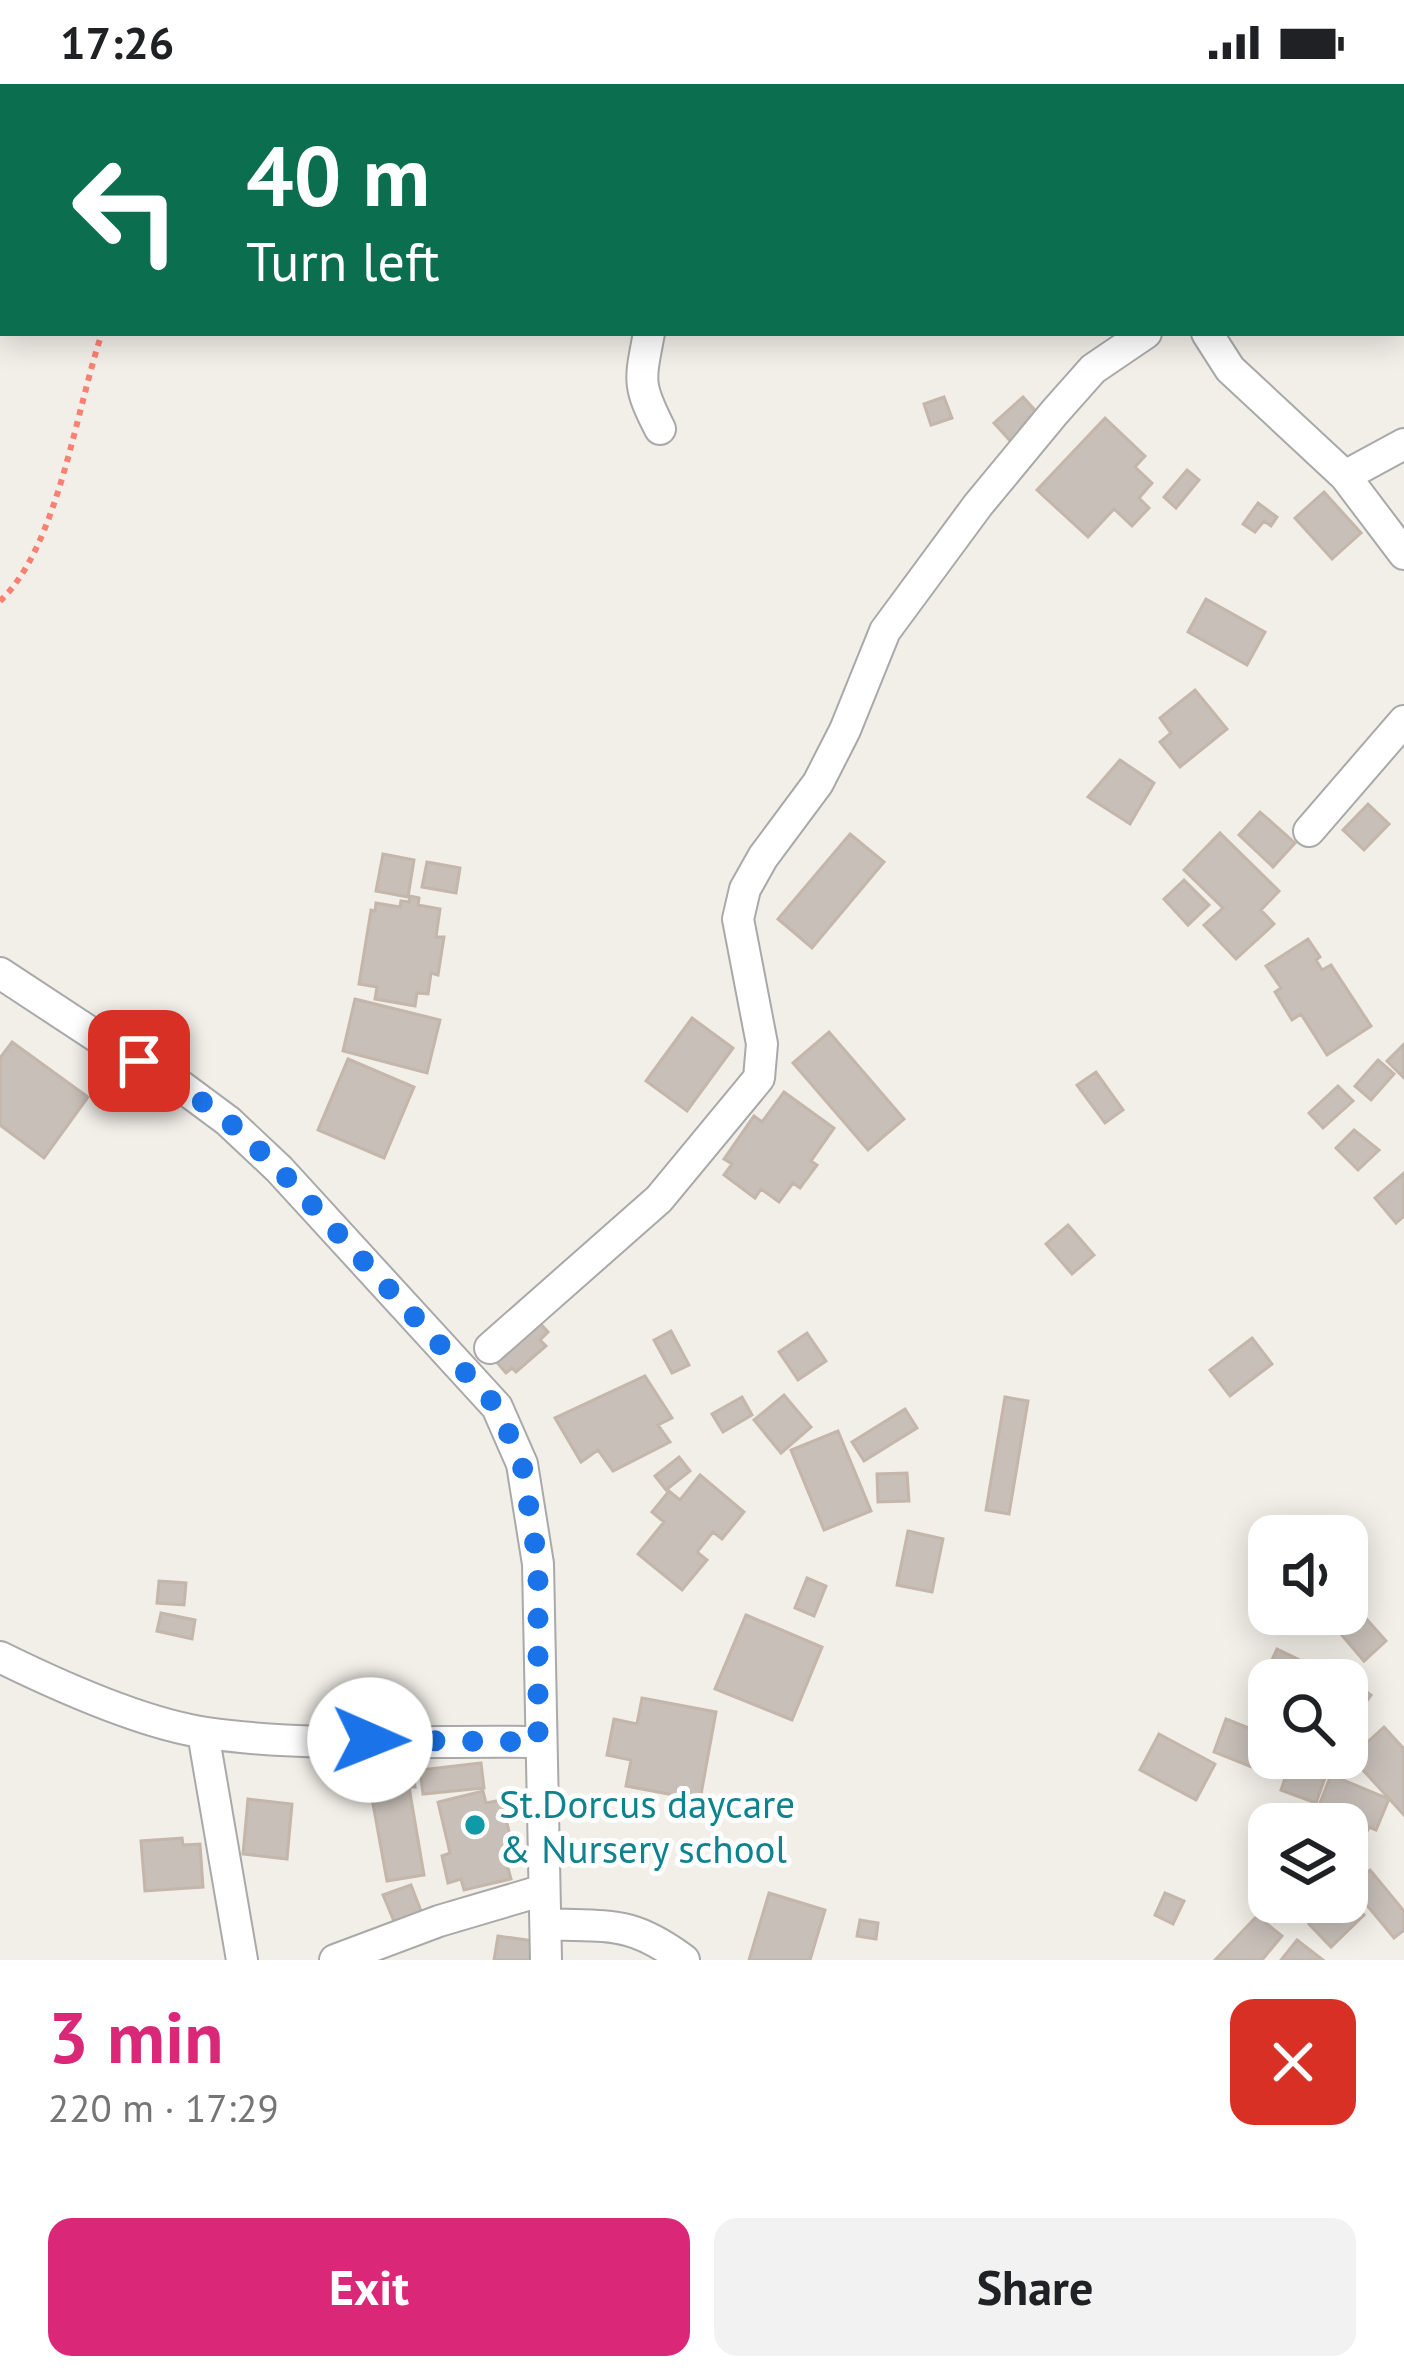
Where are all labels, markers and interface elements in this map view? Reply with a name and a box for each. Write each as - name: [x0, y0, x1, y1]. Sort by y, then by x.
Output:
- text: 17:26: [60, 13, 174, 71]
- text: 40 m: [246, 120, 430, 229]
- icon: left: [48, 132, 204, 288]
- text: Turn left: [246, 226, 440, 296]
- pin: [88, 1010, 190, 1112]
- icon: arrive: [106, 1028, 172, 1094]
- map controls: [1248, 1515, 1368, 1923]
- button: sound: [1248, 1515, 1368, 1635]
- button: search: [1248, 1659, 1368, 1779]
- position arrow: [307, 1677, 433, 1803]
- place label: St.Dorcus daycare & Nursery school: [499, 1778, 795, 1874]
- button: layers: [1248, 1803, 1368, 1923]
- marker: St.Dorcus daycare & Nursery school: [462, 1812, 488, 1838]
- text: 3 min: [48, 1990, 224, 2083]
- button: close: [1230, 1999, 1356, 2125]
- text: 220 m · 17:29: [48, 2082, 279, 2133]
- button: Exit: [48, 2218, 690, 2356]
- button: Share: [714, 2218, 1356, 2356]

